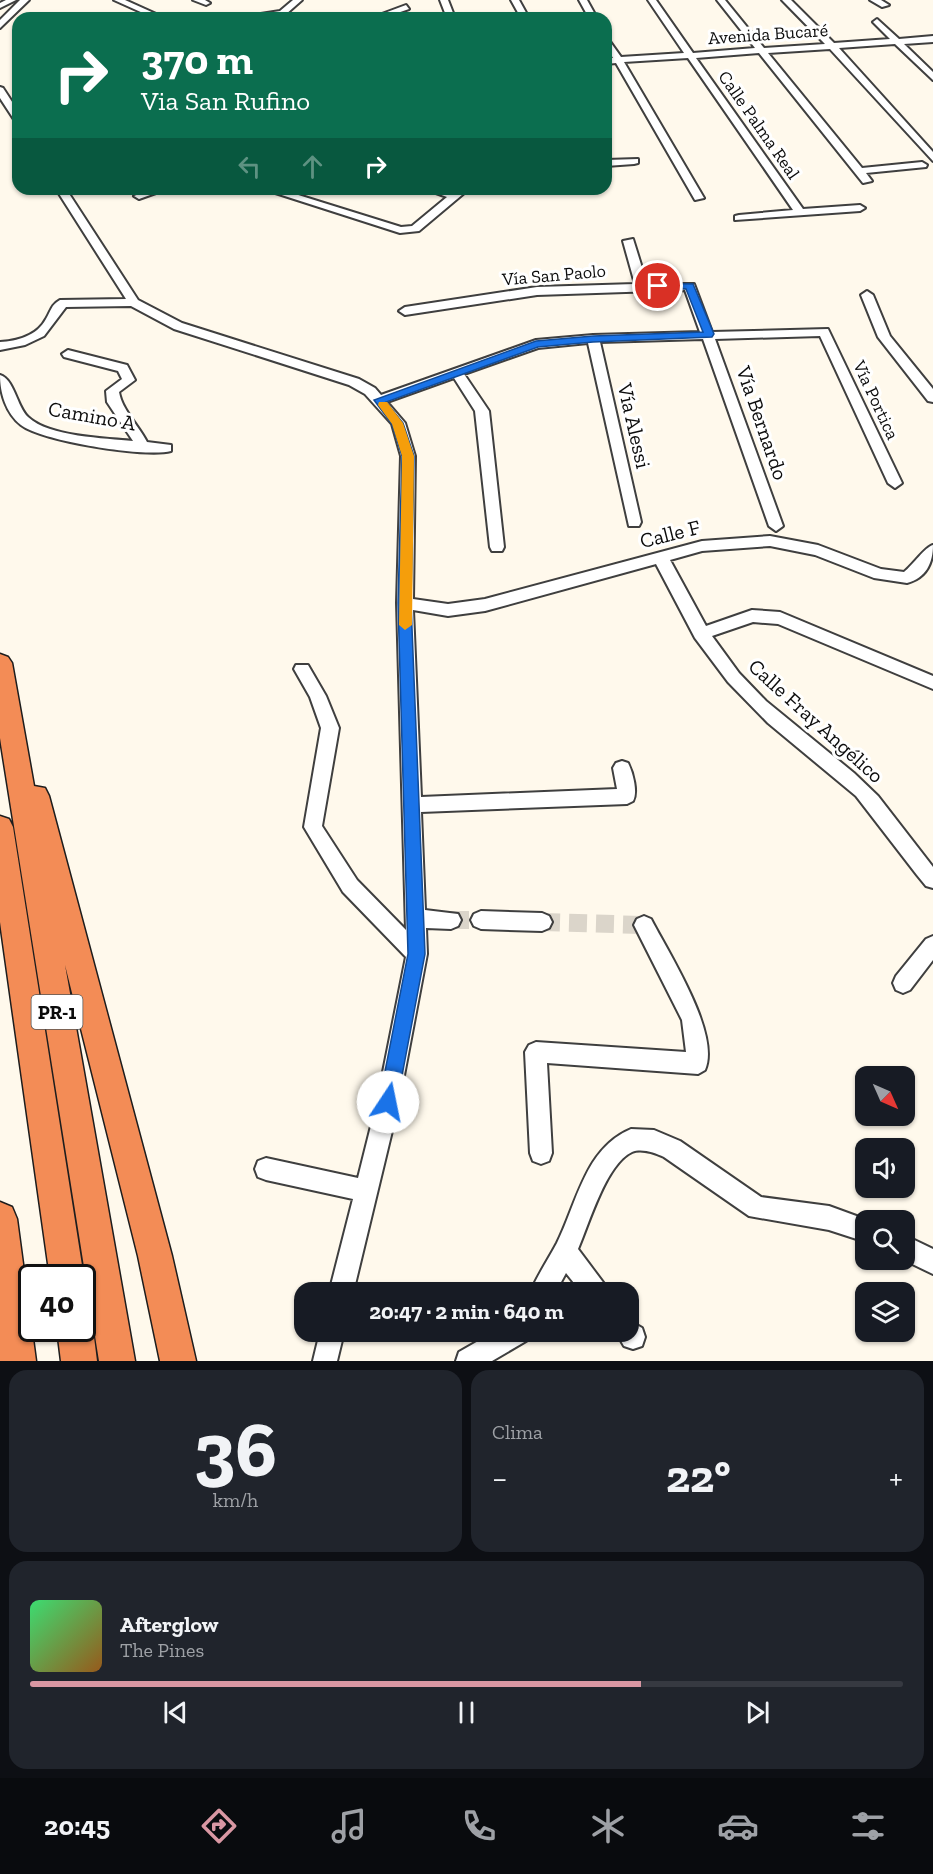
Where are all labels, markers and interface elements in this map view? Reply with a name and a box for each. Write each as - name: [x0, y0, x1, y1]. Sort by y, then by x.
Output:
- street label: Avenida Bucaré: [707, 19, 829, 49]
- text: 370 m: [141, 34, 253, 85]
- icon: right: [42, 36, 120, 114]
- street label: Calle Palma Real: [713, 67, 805, 184]
- text: Via San Rufino: [141, 85, 310, 117]
- icon: left: [233, 150, 266, 183]
- icon: ahead: [296, 150, 329, 183]
- icon: right: [359, 150, 392, 183]
- street label: Vía San Paolo: [500, 260, 607, 291]
- pin: [632, 260, 683, 311]
- icon: arrive: [641, 269, 674, 302]
- street label: Vía Portica: [848, 356, 904, 443]
- street label: Vía Bernardo: [731, 362, 794, 483]
- street label: Vía Alessi: [612, 380, 656, 471]
- street label: Camino A: [46, 396, 138, 436]
- street label: Calle F: [637, 514, 703, 553]
- street label: Calle Fray Angélico: [744, 653, 889, 788]
- road number: PR-1: [32, 995, 82, 1029]
- north arrow: [855, 1066, 915, 1126]
- map controls: [855, 1066, 915, 1342]
- position arrow: [356, 1070, 420, 1134]
- button: sound: [855, 1138, 915, 1198]
- button: search: [855, 1210, 915, 1270]
- speed limit sign: 40: [18, 1264, 96, 1342]
- button: layers: [855, 1282, 915, 1342]
- text: 20:47 · 2 min · 640 m: [369, 1298, 564, 1325]
- text: 36: [194, 1402, 277, 1496]
- text: Clima: [492, 1420, 543, 1444]
- text: 22°: [666, 1450, 731, 1504]
- text: −: [492, 1458, 507, 1497]
- text: +: [889, 1458, 903, 1497]
- text: km/h: [213, 1488, 258, 1512]
- text: Afterglow: [120, 1611, 218, 1638]
- text: The Pines: [120, 1638, 204, 1662]
- icon: previous: [159, 1696, 192, 1729]
- icon: pause: [450, 1696, 483, 1729]
- icon: next: [741, 1696, 774, 1729]
- icon: directions: [198, 1805, 240, 1847]
- icon: music: [328, 1805, 370, 1847]
- icon: phone: [458, 1805, 500, 1847]
- icon: climate: [587, 1805, 629, 1847]
- icon: car: [717, 1805, 759, 1847]
- icon: filters: [847, 1805, 889, 1847]
- text: 20:45: [44, 1810, 110, 1842]

